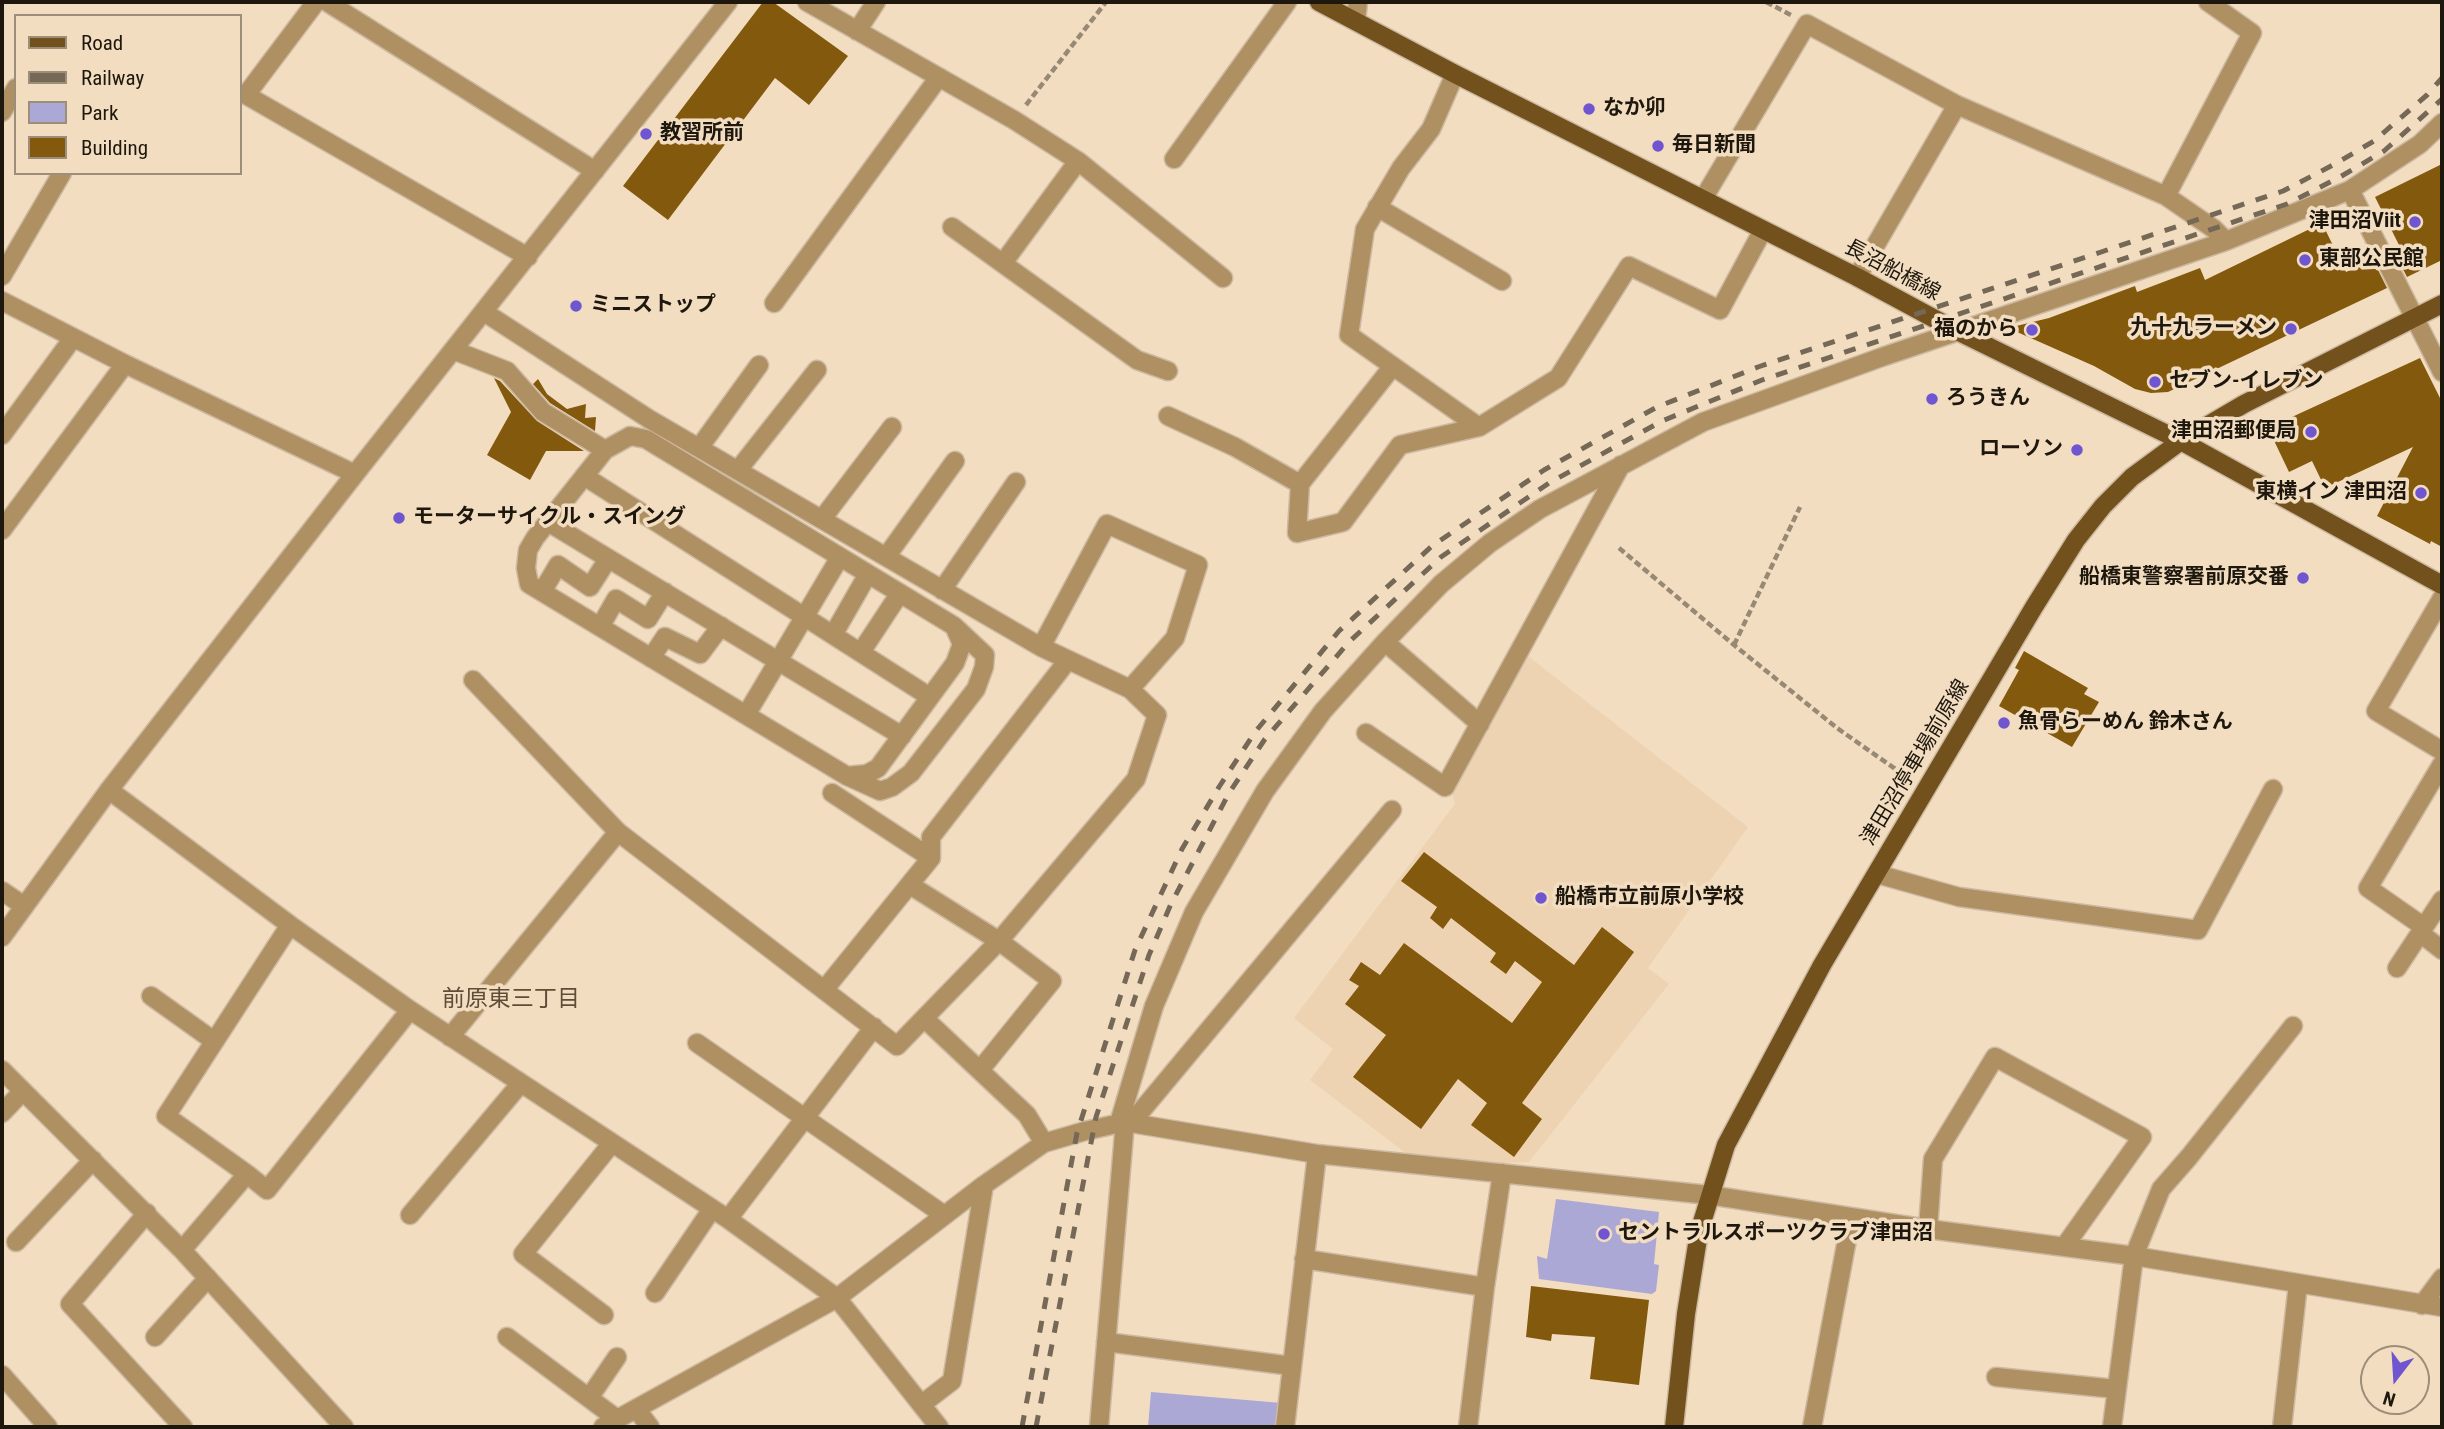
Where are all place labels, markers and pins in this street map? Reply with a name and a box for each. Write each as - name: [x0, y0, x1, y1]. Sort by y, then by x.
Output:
- place label: なか卯: [1603, 96, 1666, 122]
- marker: なか卯: [1581, 101, 1597, 117]
- place label: 教習所前: [660, 121, 744, 147]
- marker: 教習所前: [638, 126, 654, 142]
- place label: 毎日新聞: [1672, 133, 1756, 159]
- marker: 毎日新聞: [1650, 138, 1666, 154]
- place label: 津田沼Viit: [2309, 209, 2401, 235]
- marker: 津田沼Viit: [2407, 214, 2423, 230]
- place label: 東部公民館: [2319, 247, 2424, 273]
- marker: 東部公民館: [2297, 252, 2313, 268]
- place label: ミニストップ: [590, 293, 716, 319]
- marker: ミニストップ: [568, 298, 584, 314]
- place label: 九十九ラーメン: [2130, 316, 2277, 342]
- place label: 福のから: [1934, 317, 2018, 343]
- marker: 九十九ラーメン: [2283, 321, 2299, 337]
- marker: 福のから: [2024, 322, 2040, 338]
- place label: セブン-イレブン: [2169, 369, 2324, 395]
- marker: セブン-イレブン: [2147, 374, 2163, 390]
- place label: ろうきん: [1946, 386, 2030, 412]
- marker: ろうきん: [1924, 391, 1940, 407]
- place label: 津田沼郵便局: [2171, 419, 2297, 445]
- marker: 津田沼郵便局: [2303, 424, 2319, 440]
- place label: ローソン: [1979, 437, 2063, 463]
- marker: ローソン: [2069, 442, 2085, 458]
- place label: 東横イン 津田沼: [2255, 480, 2407, 506]
- marker: 東横イン 津田沼: [2413, 485, 2429, 501]
- place label: モーターサイクル・スイング: [413, 505, 686, 531]
- marker: モーターサイクル・スイング: [391, 510, 407, 526]
- place label: 船橋東警察署前原交番: [2079, 565, 2289, 591]
- marker: 船橋東警察署前原交番: [2295, 570, 2311, 586]
- place label: 魚骨らーめん 鈴木さん: [2018, 710, 2233, 736]
- marker: 魚骨らーめん 鈴木さん: [1996, 715, 2012, 731]
- place label: 船橋市立前原小学校: [1555, 885, 1744, 911]
- marker: 船橋市立前原小学校: [1533, 890, 1549, 906]
- place label: セントラルスポーツクラブ津田沼: [1618, 1221, 1933, 1247]
- marker: セントラルスポーツクラブ津田沼: [1596, 1226, 1612, 1242]

